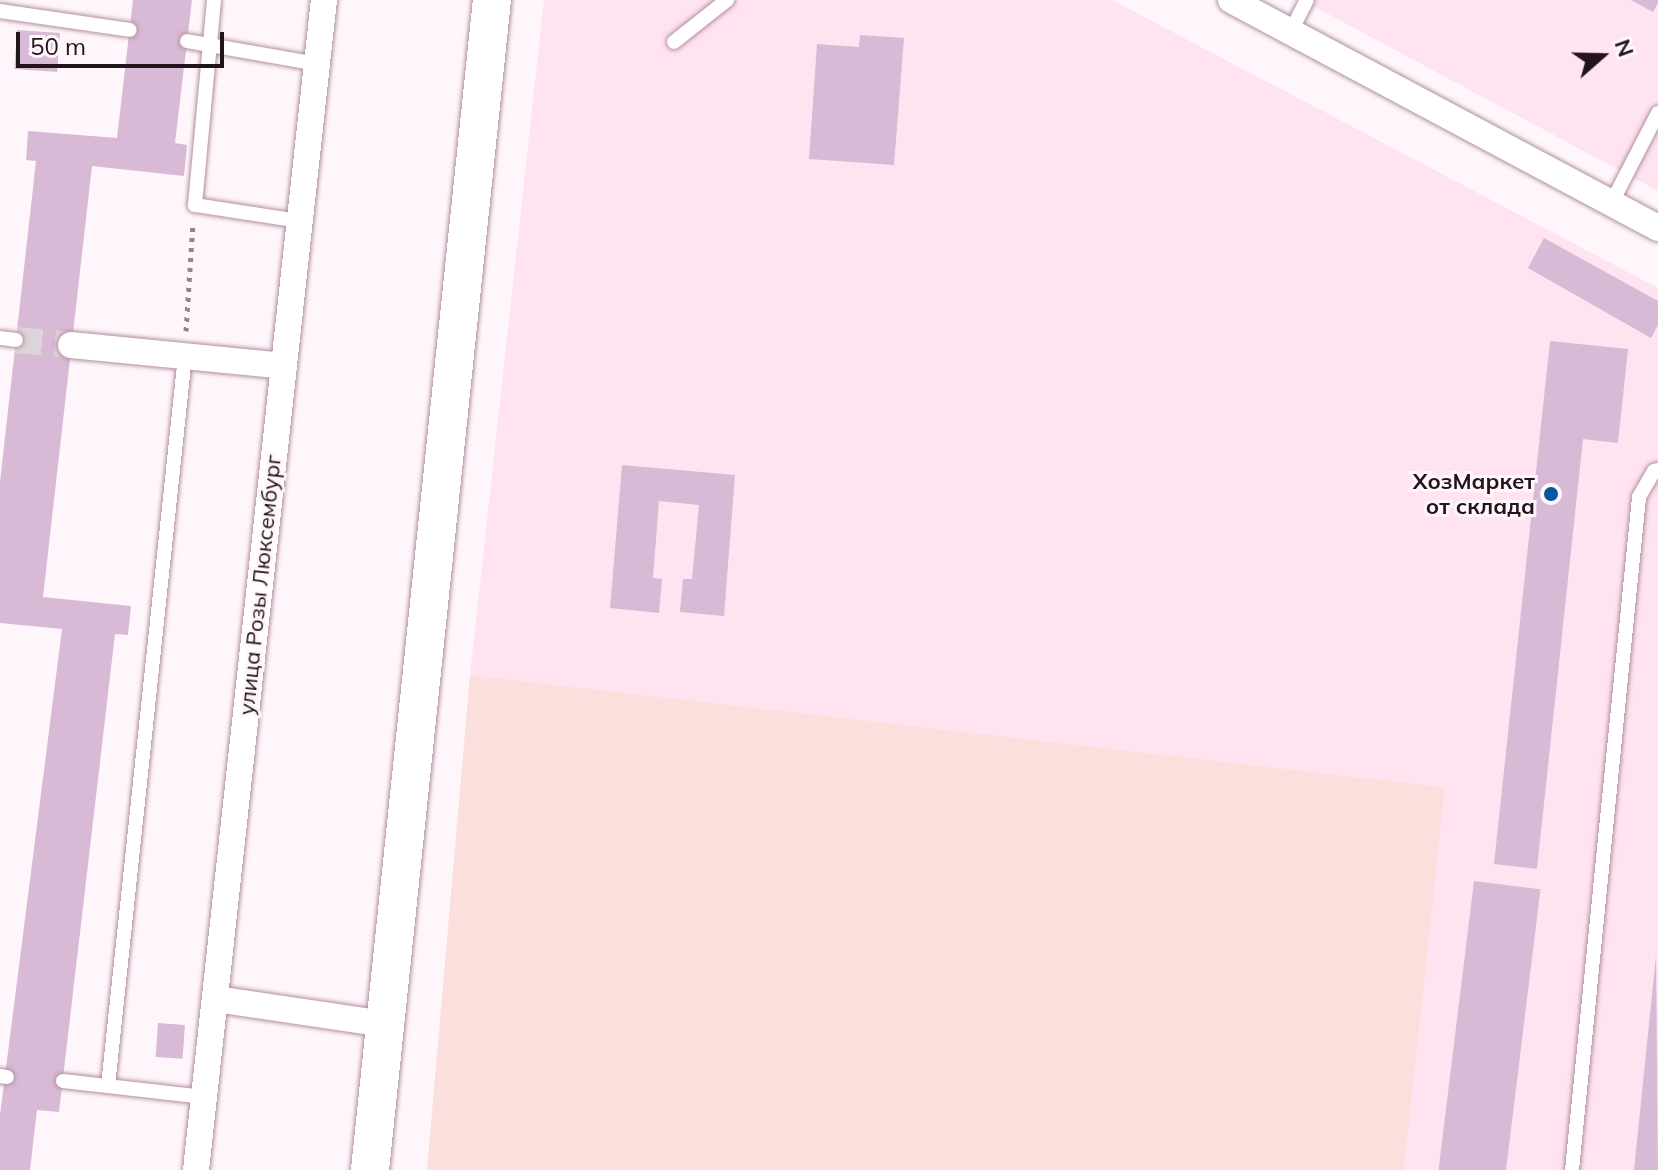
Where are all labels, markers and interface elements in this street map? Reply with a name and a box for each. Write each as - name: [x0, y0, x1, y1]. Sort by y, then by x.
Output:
- scale bar: [20, 16, 228, 66]
- north arrow: [1562, 16, 1642, 96]
- text: 50 m: [30, 31, 86, 61]
- text: N: [1609, 35, 1641, 60]
- street label: улица Розы Люксембург: [233, 454, 287, 716]
- place label: ХозМаркет от склада: [1413, 468, 1535, 520]
- marker: ХозМаркет от склада: [1542, 485, 1560, 503]

